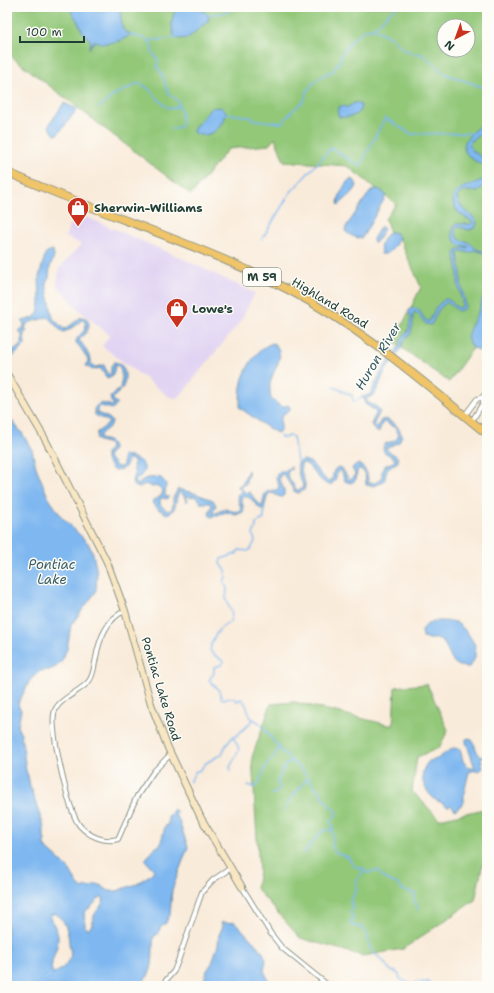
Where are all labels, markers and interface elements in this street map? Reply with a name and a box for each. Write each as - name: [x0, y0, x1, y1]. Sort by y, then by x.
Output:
- scale bar: [20, 18, 84, 44]
- north arrow: [436, 18, 476, 58]
- text: 100 m: [26, 24, 62, 40]
- text: N: [441, 36, 458, 54]
- shop icon: Sherwin-Williams: [65, 195, 91, 228]
- place label: Sherwin-Williams: [94, 200, 203, 216]
- road number: M 59: [243, 268, 281, 286]
- street label: Highland Road: [289, 274, 372, 332]
- shop icon: Lowe's: [164, 296, 190, 329]
- place label: Lowe's: [192, 301, 233, 317]
- water label: Huron River: [351, 318, 405, 393]
- water label: Pontiac Lake: [29, 556, 76, 588]
- street label: Pontiac Lake Road: [138, 635, 185, 743]

